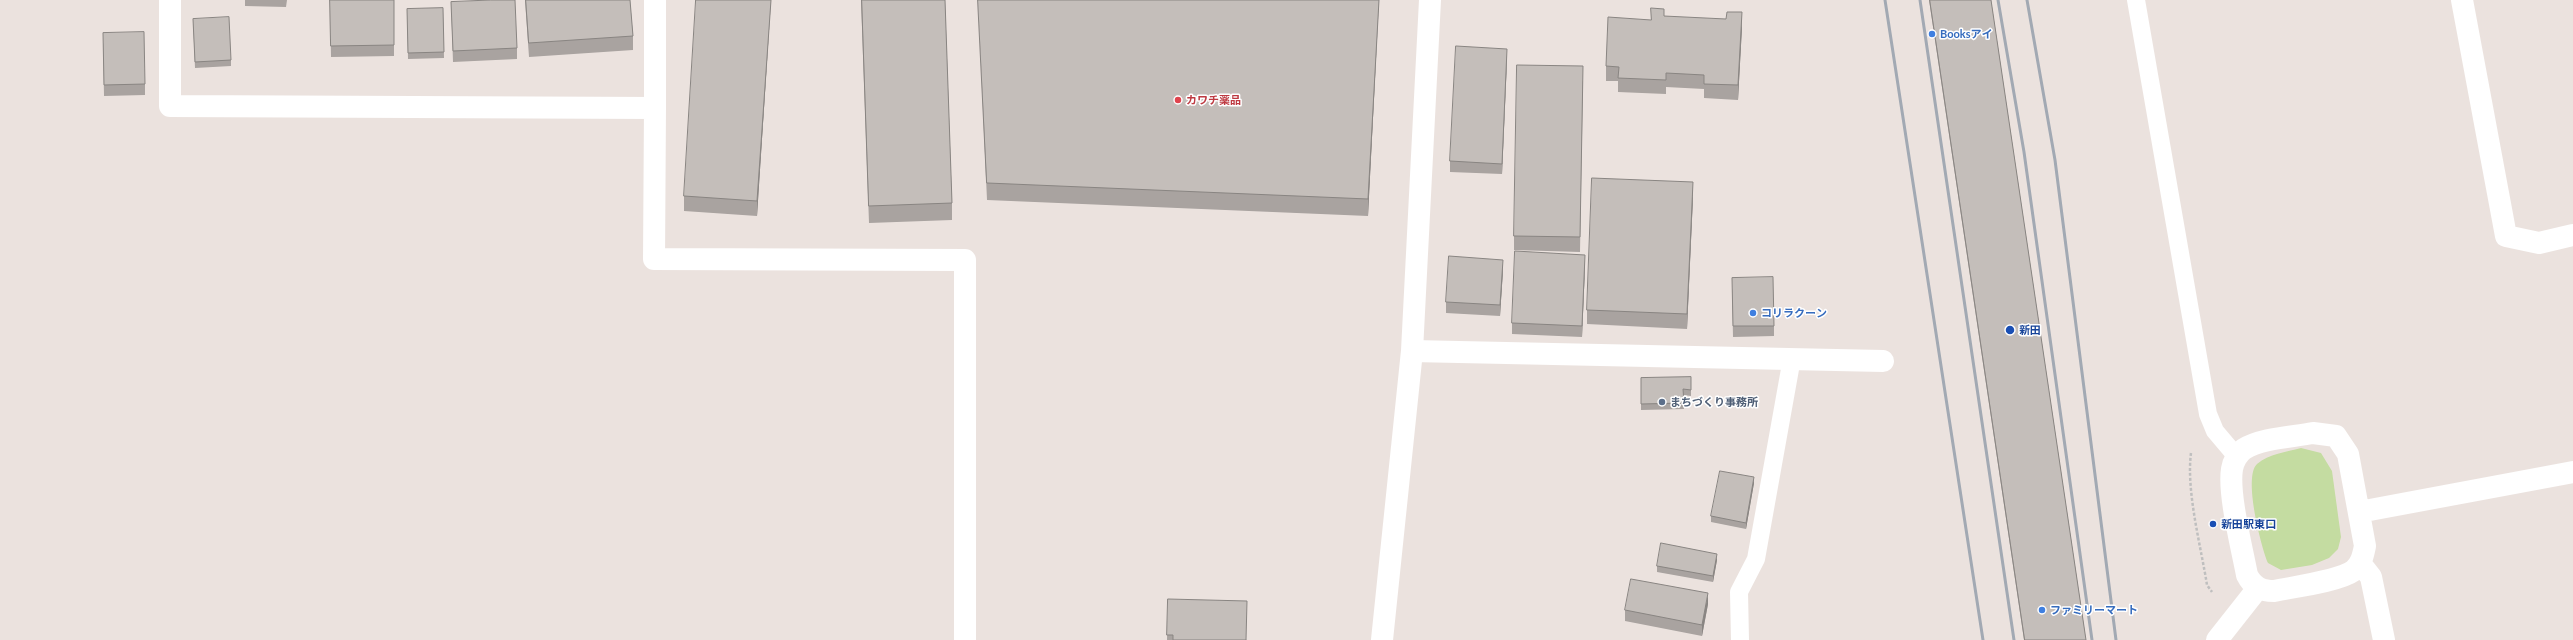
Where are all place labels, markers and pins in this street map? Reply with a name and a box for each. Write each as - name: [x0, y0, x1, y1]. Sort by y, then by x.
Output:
- place label: Booksアイ: [1940, 27, 1993, 41]
- marker: Booksアイ: [1927, 29, 1937, 39]
- place label: カワチ薬品: [1186, 93, 1241, 107]
- marker: カワチ薬品: [1173, 95, 1183, 105]
- place label: コリラクーン: [1761, 306, 1827, 320]
- marker: コリラクーン: [1748, 308, 1758, 318]
- place label: 新田: [2019, 323, 2041, 337]
- marker: 新田: [2004, 324, 2016, 336]
- place label: まちづくり事務所: [1670, 395, 1758, 409]
- marker: まちづくり事務所: [1657, 397, 1667, 407]
- place label: 新田駅東口: [2221, 517, 2276, 531]
- marker: 新田駅東口: [2208, 519, 2218, 529]
- place label: ファミリーマート: [2050, 603, 2138, 617]
- marker: ファミリーマート: [2037, 605, 2047, 615]

